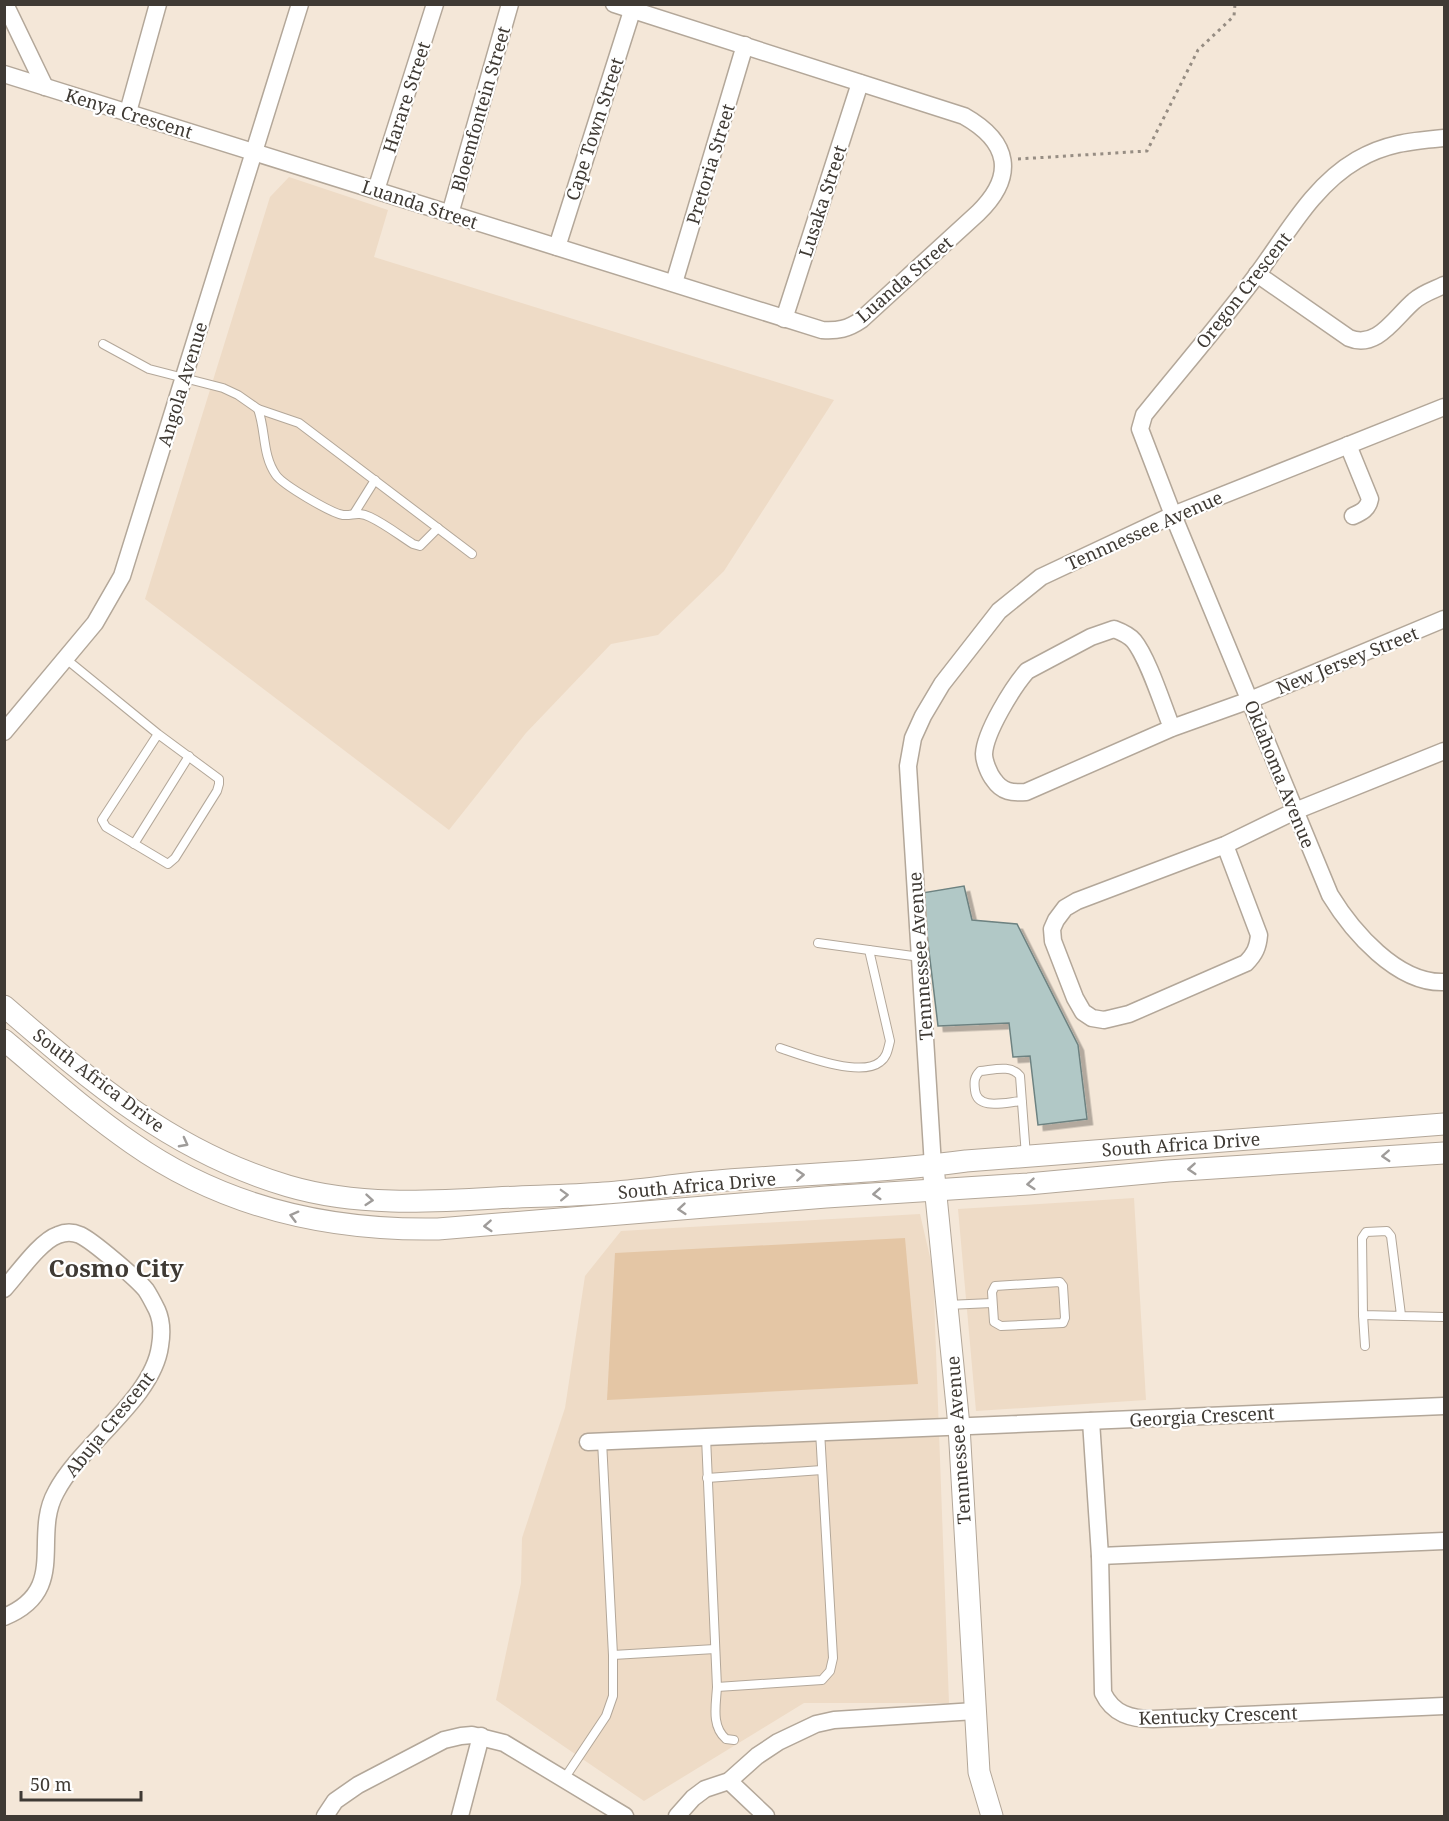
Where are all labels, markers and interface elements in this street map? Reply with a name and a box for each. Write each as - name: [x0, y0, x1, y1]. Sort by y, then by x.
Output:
- street label: Bloemfontein Street: [445, 23, 515, 195]
- street label: Harare Street: [377, 38, 435, 156]
- street label: Cape Town Street: [560, 54, 628, 204]
- street label: Kenya Crescent: [62, 82, 196, 144]
- street label: Pretoria Street: [680, 101, 740, 227]
- street label: Lusaka Street: [793, 142, 851, 260]
- street label: Luanda Street: [359, 174, 481, 234]
- street label: Oregon Crescent: [1190, 227, 1296, 353]
- street label: Luanda Street: [851, 230, 957, 328]
- street label: Angola Avenue: [152, 319, 212, 449]
- street label: Tennnessee Avenue: [1062, 485, 1226, 575]
- street label: New Jersey Street: [1273, 621, 1421, 699]
- street label: Oklahoma Avenue: [1239, 696, 1321, 852]
- street label: Tennnessee Avenue: [902, 871, 938, 1041]
- street label: South Africa Drive: [28, 1023, 170, 1137]
- street label: South Africa Drive: [1101, 1126, 1261, 1162]
- one-way arrow: [178, 1136, 189, 1147]
- one-way arrow: [1382, 1149, 1391, 1162]
- one-way arrow: [1187, 1163, 1196, 1176]
- street label: South Africa Drive: [617, 1166, 777, 1204]
- one-way arrow: [796, 1169, 805, 1182]
- one-way arrow: [1027, 1177, 1036, 1190]
- one-way arrow: [872, 1187, 881, 1200]
- one-way arrow: [560, 1189, 569, 1201]
- one-way arrow: [365, 1193, 374, 1206]
- one-way arrow: [678, 1202, 687, 1215]
- one-way arrow: [289, 1210, 299, 1223]
- one-way arrow: [483, 1219, 492, 1232]
- district label: Cosmo City: [48, 1251, 184, 1284]
- street label: Tennnessee Avenue: [940, 1355, 976, 1525]
- street label: Abuja Crescent: [59, 1366, 159, 1482]
- street label: Georgia Crescent: [1129, 1400, 1275, 1432]
- street label: Kentucky Crescent: [1138, 1700, 1298, 1730]
- scale bar: [21, 1764, 141, 1802]
- text: 50 m: [30, 1772, 72, 1796]

